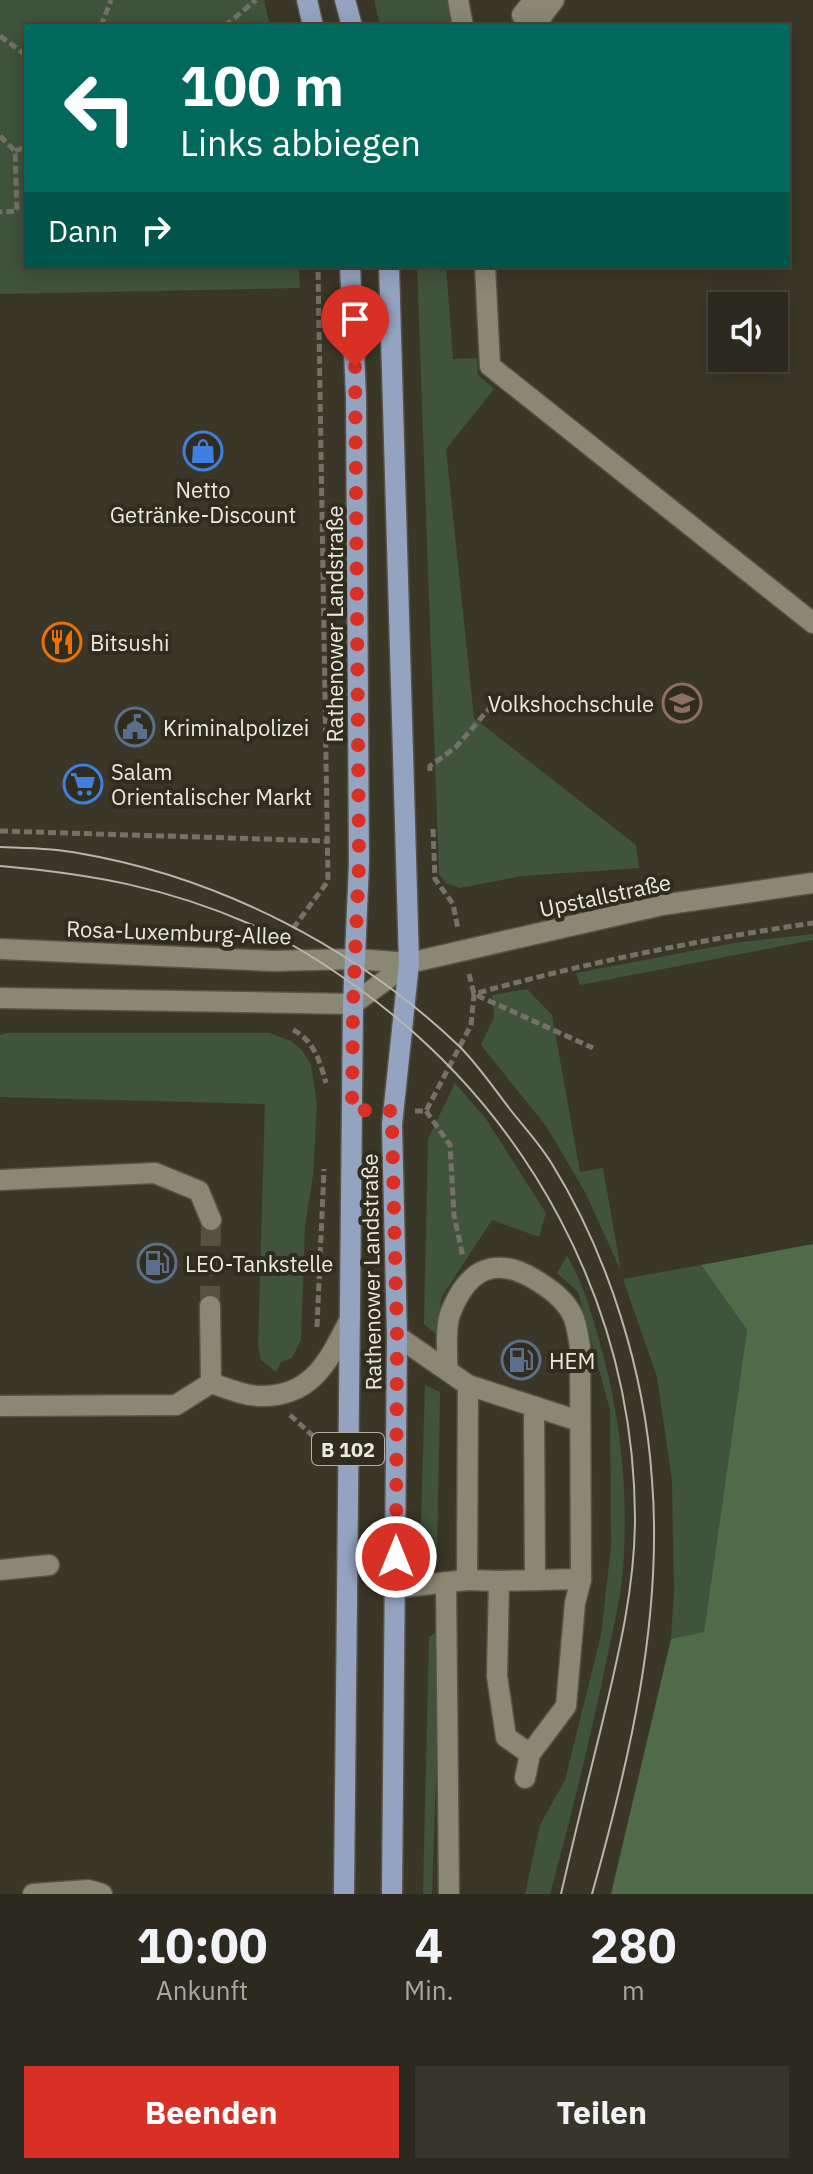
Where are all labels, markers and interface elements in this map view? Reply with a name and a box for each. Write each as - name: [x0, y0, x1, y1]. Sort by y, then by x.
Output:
- text: 100 m: [180, 49, 344, 121]
- icon: left: [48, 56, 152, 160]
- text: Links abbiegen: [180, 119, 421, 166]
- icon: right: [134, 208, 178, 252]
- text: Dann: [48, 211, 118, 250]
- pin: [321, 285, 389, 367]
- map controls: [708, 292, 788, 372]
- button: sound: [708, 292, 788, 372]
- icon: arrive: [333, 297, 377, 341]
- shop icon: Netto Getränke-Discount: [182, 430, 224, 472]
- place label: Netto Getränke-Discount: [110, 475, 296, 529]
- street label: Rathenower Landstraße: [320, 506, 349, 742]
- restaurant icon: Bitsushi: [41, 621, 83, 663]
- place label: Bitsushi: [90, 628, 170, 657]
- school or university icon: Volkshochschule: [661, 682, 703, 724]
- place label: Volkshochschule: [488, 689, 654, 718]
- public building icon: Kriminalpolizei: [114, 706, 156, 748]
- place label: Kriminalpolizei: [163, 713, 309, 742]
- place label: Salam Orientalischer Markt: [111, 757, 312, 811]
- supermarket icon: Salam Orientalischer Markt: [62, 763, 104, 805]
- street label: Upstallstraße: [537, 867, 673, 923]
- street label: Rosa-Luxemburg-Allee: [66, 914, 292, 950]
- street label: Rathenower Landstraße: [354, 1153, 388, 1391]
- fuel station icon: LEO-Tankstelle: [136, 1242, 178, 1284]
- place label: LEO-Tankstelle: [185, 1249, 333, 1278]
- fuel station icon: HEM: [500, 1339, 542, 1381]
- place label: HEM: [549, 1346, 595, 1375]
- road number: B 102: [312, 1433, 384, 1465]
- position arrow: [354, 1515, 438, 1599]
- text: 10:00: [137, 1914, 268, 1976]
- text: 4: [414, 1914, 443, 1976]
- text: 280: [590, 1914, 676, 1976]
- text: Ankunft: [156, 1973, 248, 2007]
- text: Min.: [404, 1973, 454, 2007]
- text: m: [622, 1973, 645, 2007]
- button: Beenden: [24, 2066, 399, 2158]
- button: Teilen: [415, 2066, 789, 2158]

